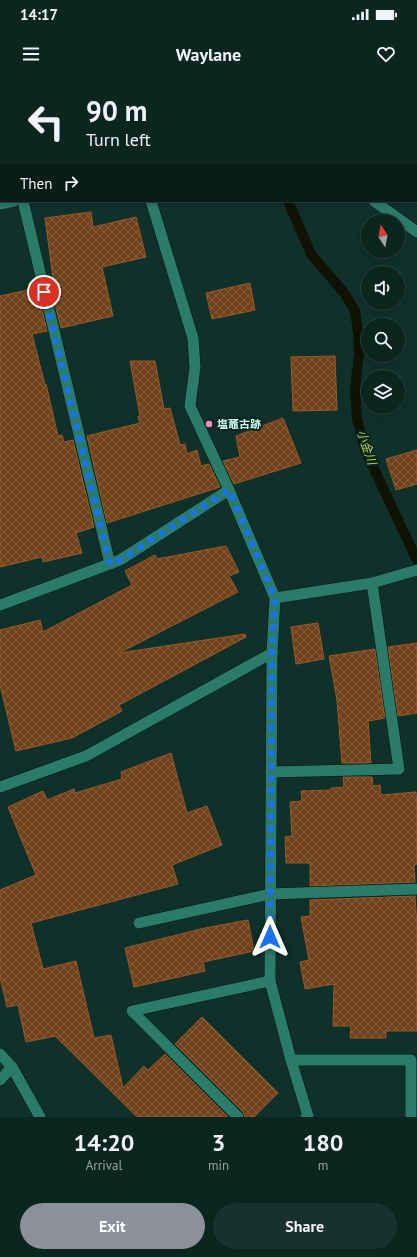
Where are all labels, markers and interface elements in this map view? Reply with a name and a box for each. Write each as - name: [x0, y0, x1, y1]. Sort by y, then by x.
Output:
- text: 14:17: [20, 5, 58, 24]
- icon: menu: [20, 43, 42, 65]
- text: Waylane: [176, 43, 241, 66]
- icon: heart: [375, 43, 397, 65]
- text: 90 m: [86, 92, 147, 129]
- icon: left: [20, 96, 72, 148]
- text: Turn left: [86, 128, 151, 151]
- icon: right: [60, 172, 82, 194]
- text: Then: [20, 174, 52, 193]
- north arrow: [361, 214, 405, 258]
- map controls: [361, 214, 405, 414]
- button: sound: [361, 266, 405, 310]
- pin: [27, 275, 61, 309]
- icon: arrive: [33, 281, 55, 303]
- button: search: [361, 318, 405, 362]
- button: layers: [361, 370, 405, 414]
- place label: 塩竈古跡: [217, 417, 261, 431]
- marker: 塩竈古跡: [204, 419, 214, 429]
- water label: 小金川: [354, 428, 381, 468]
- position arrow: [249, 916, 291, 958]
- text: 14:20: [74, 1127, 134, 1158]
- text: 3: [212, 1127, 225, 1158]
- text: 180: [303, 1127, 343, 1158]
- text: Arrival: [86, 1157, 122, 1174]
- text: min: [208, 1157, 229, 1174]
- text: m: [318, 1157, 328, 1174]
- button: Exit: [20, 1203, 205, 1249]
- button: Share: [213, 1203, 397, 1249]

